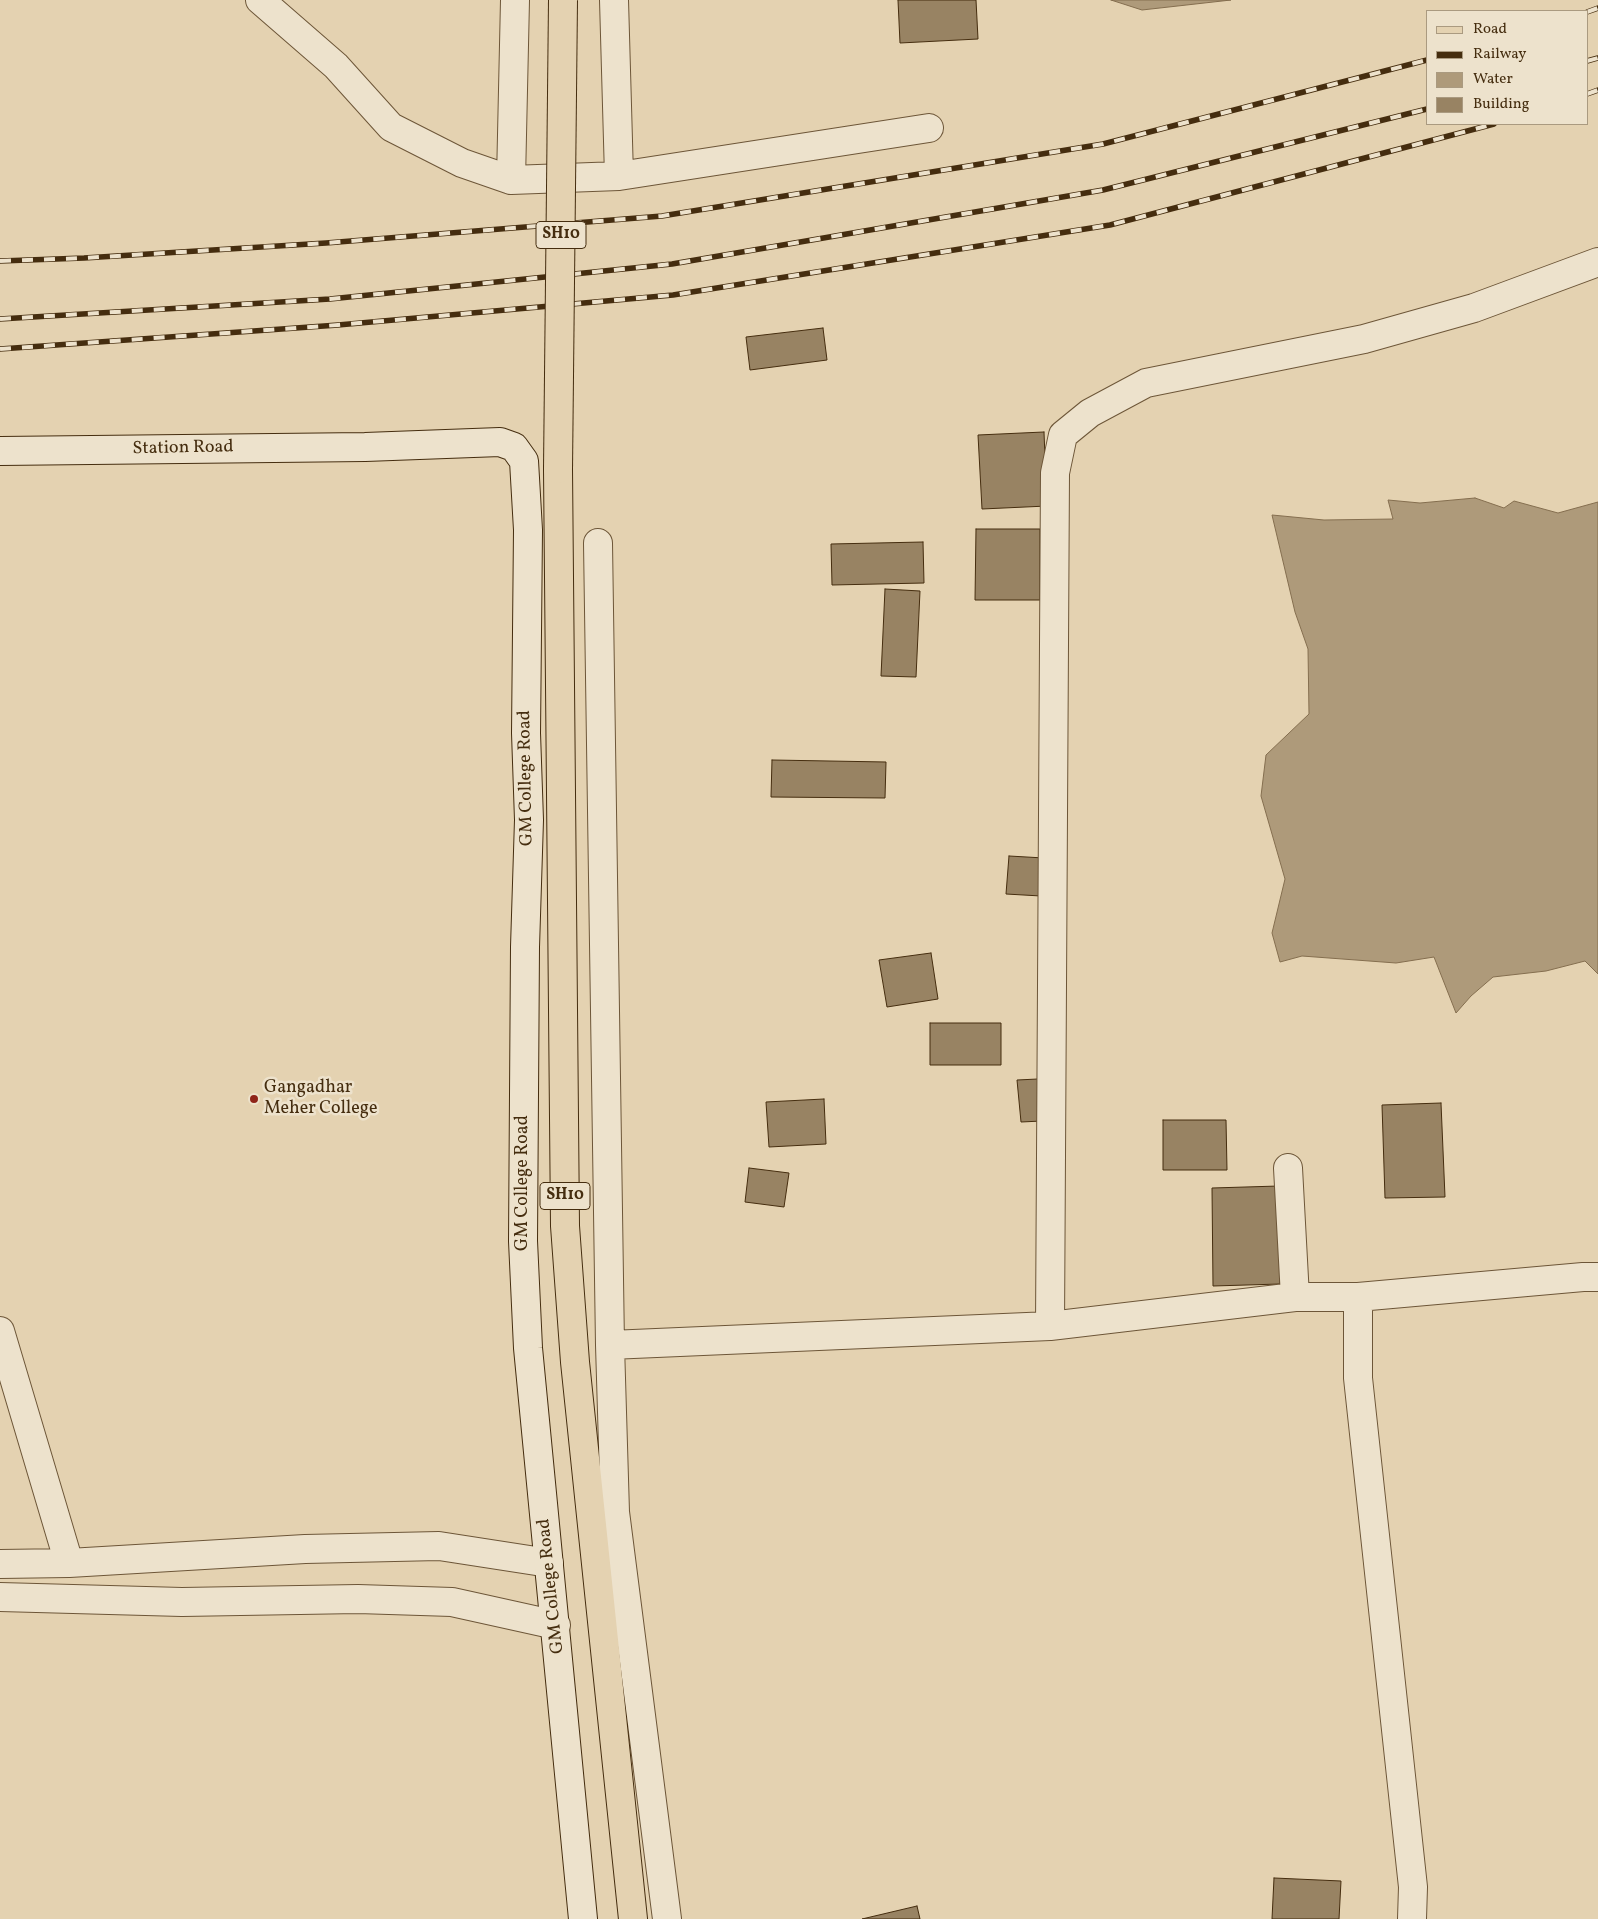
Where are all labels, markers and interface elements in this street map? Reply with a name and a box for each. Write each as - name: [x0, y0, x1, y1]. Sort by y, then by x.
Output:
- legend: [1426, 10, 1588, 125]
- text: Road: [1473, 19, 1507, 40]
- text: Railway: [1473, 44, 1526, 65]
- text: Water: [1473, 69, 1513, 90]
- text: Building: [1473, 94, 1529, 115]
- road number: SH10: [536, 222, 586, 248]
- street label: Station Road: [132, 437, 234, 461]
- street label: GM College Road: [515, 710, 539, 846]
- place label: Gangadhar Meher College: [264, 1078, 378, 1120]
- marker: Gangadhar Meher College: [248, 1093, 260, 1105]
- street label: GM College Road: [513, 1115, 535, 1251]
- road number: SH10: [540, 1182, 590, 1210]
- street label: GM College Road: [534, 1517, 570, 1655]

